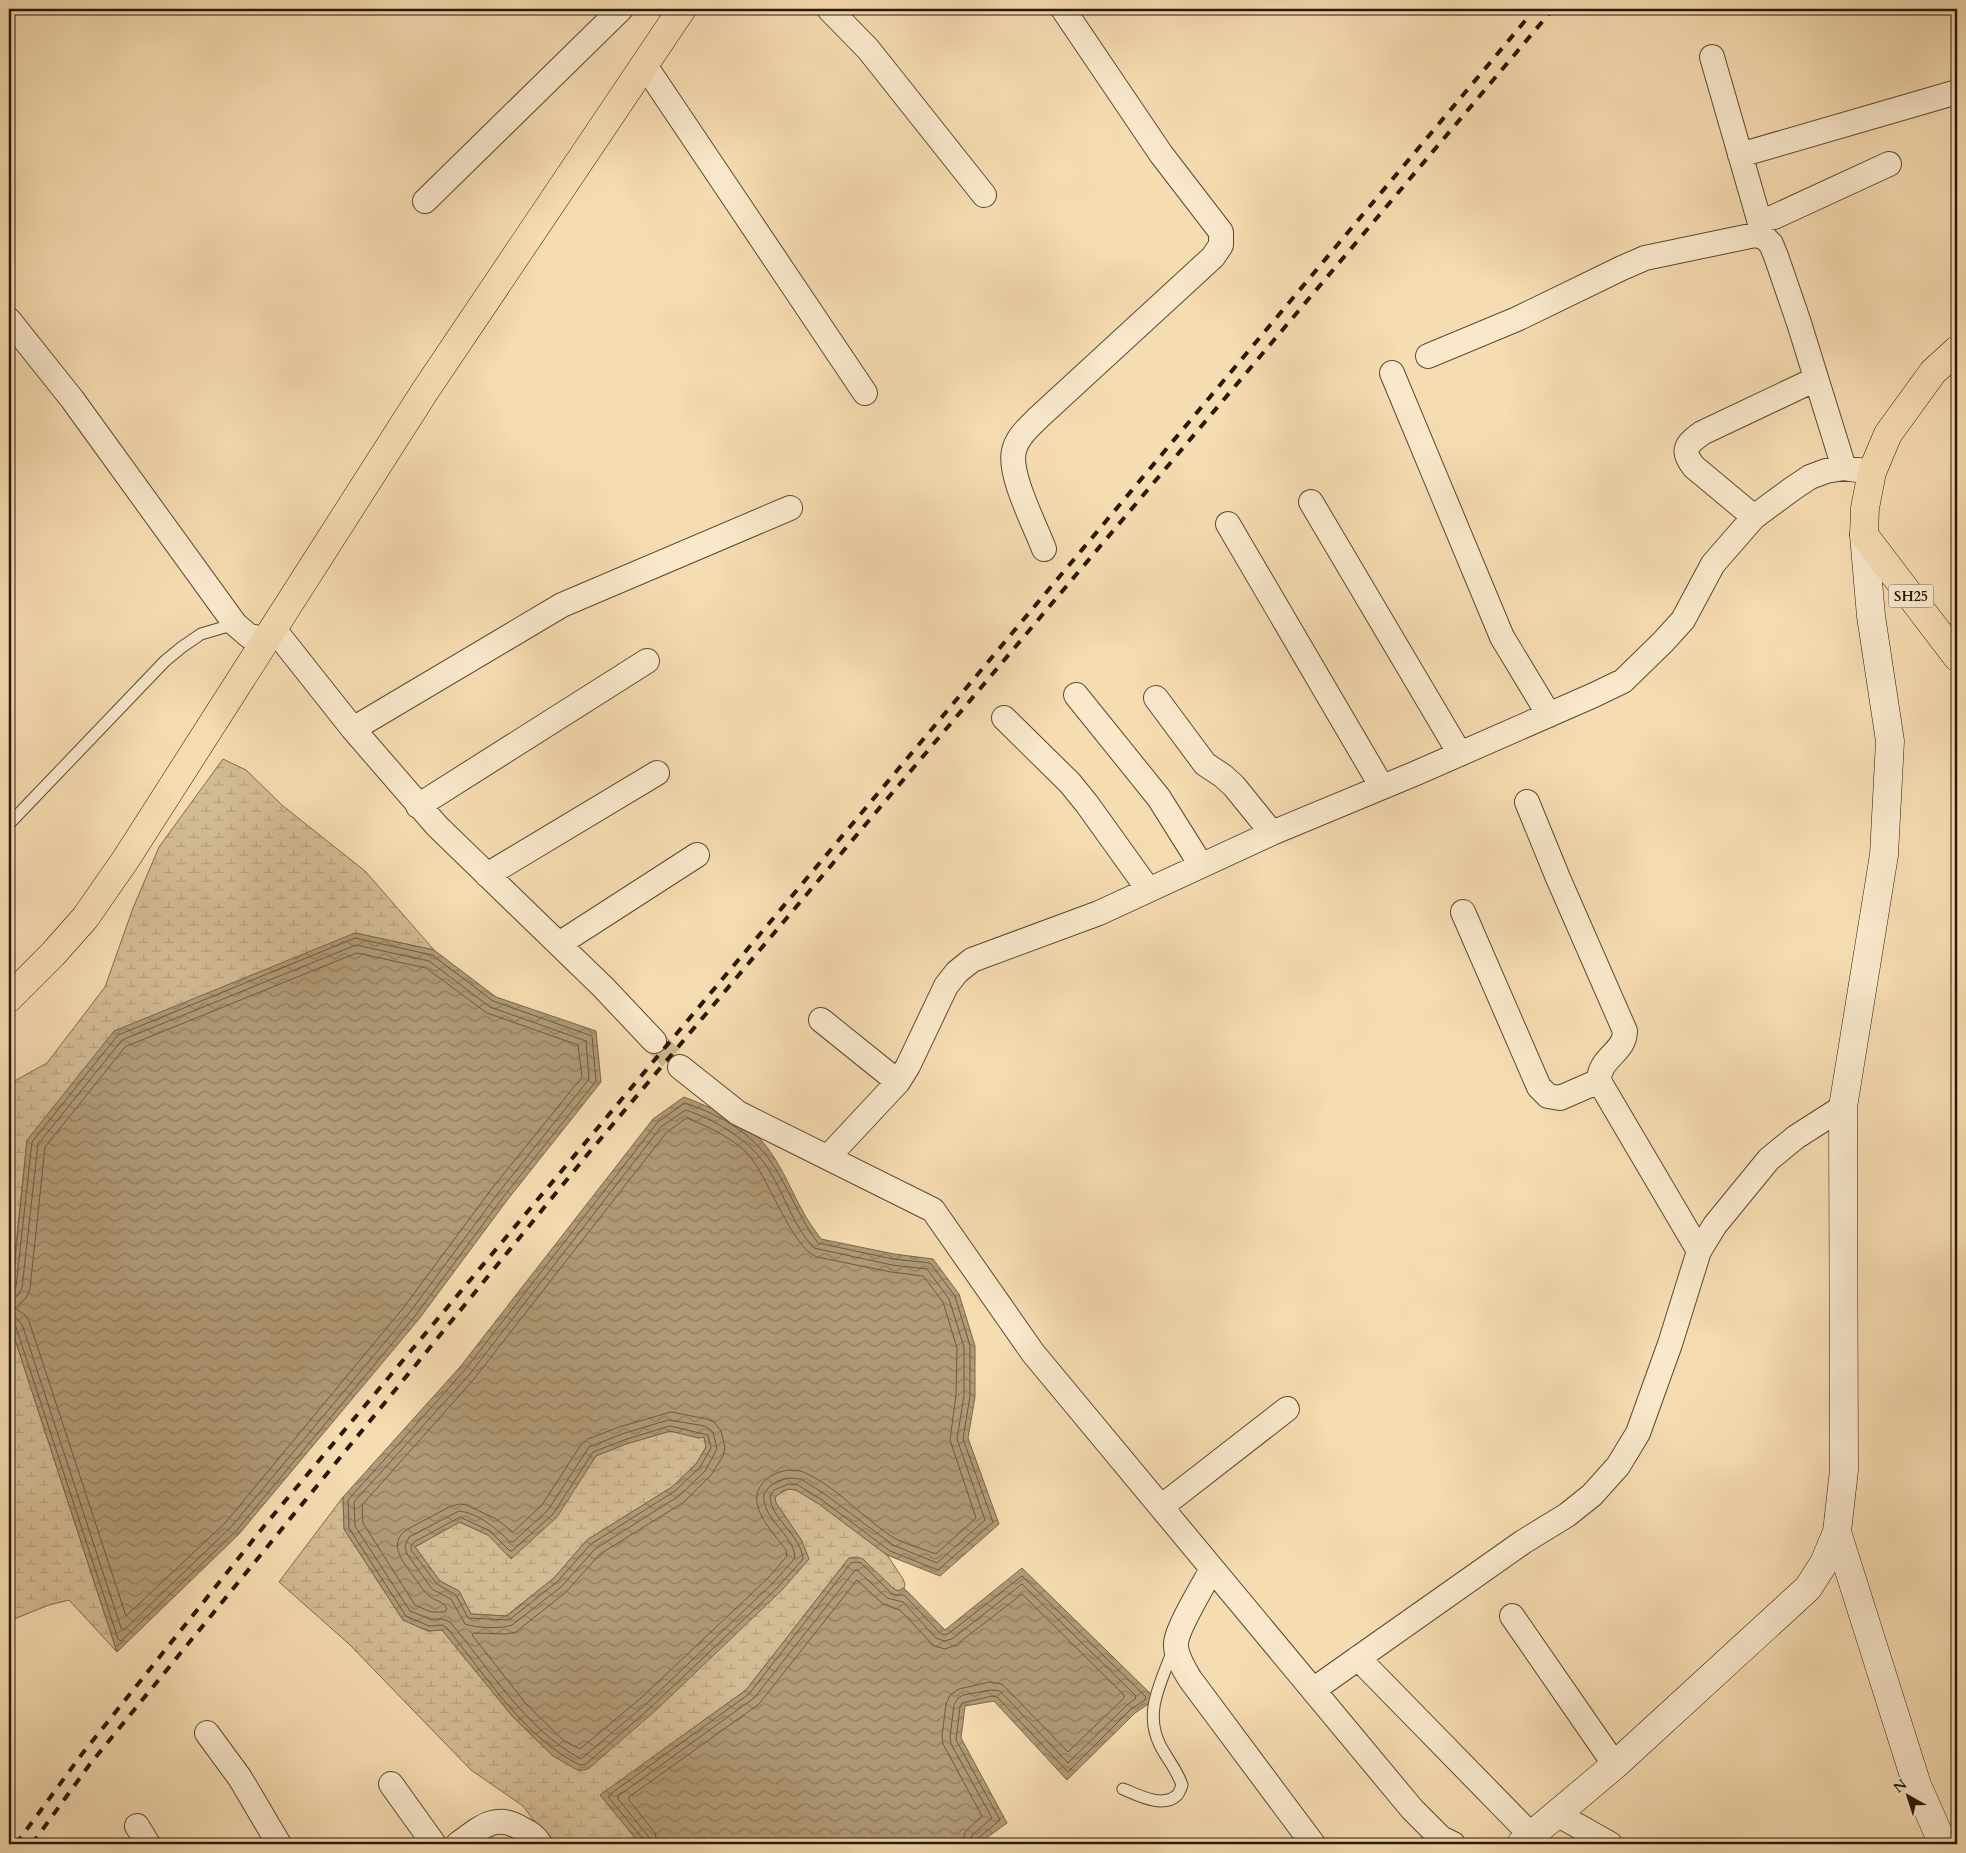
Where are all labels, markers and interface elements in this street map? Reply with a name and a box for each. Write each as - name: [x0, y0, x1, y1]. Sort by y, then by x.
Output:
- road number: SH25: [1888, 584, 1934, 608]
- north arrow: [1884, 1770, 1934, 1820]
- text: N: [1889, 1775, 1911, 1797]

